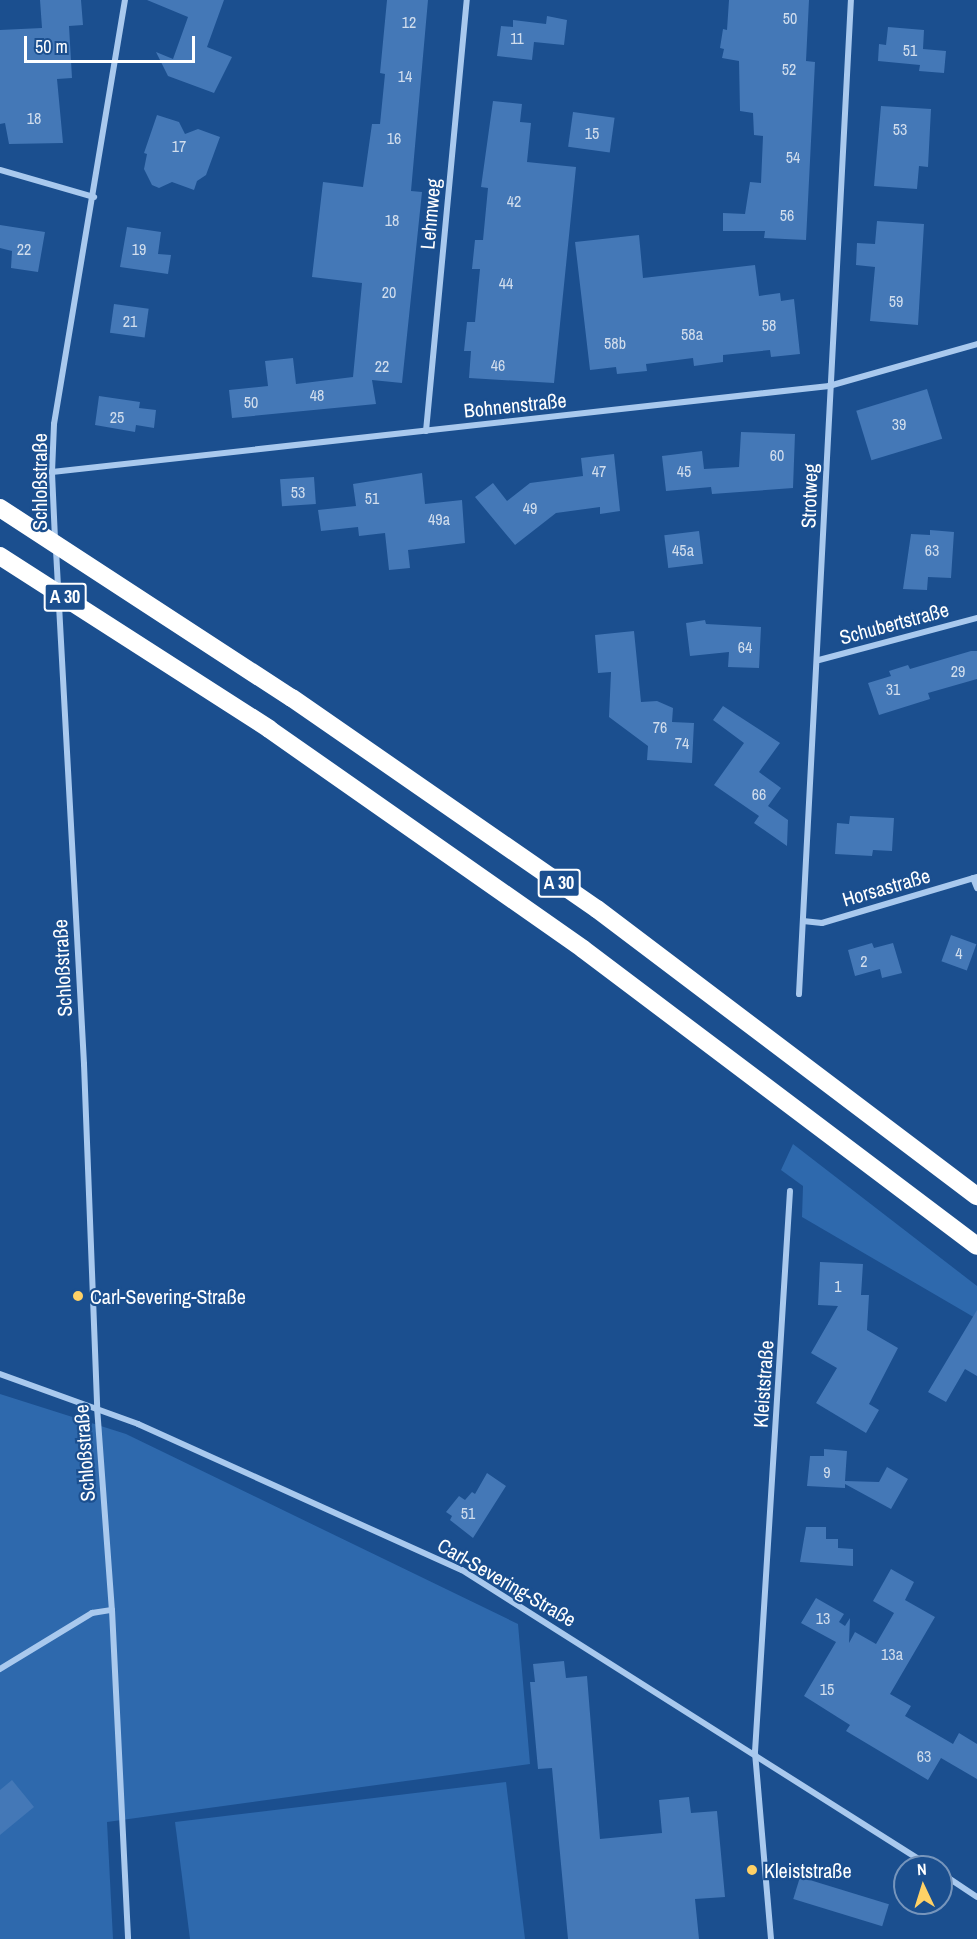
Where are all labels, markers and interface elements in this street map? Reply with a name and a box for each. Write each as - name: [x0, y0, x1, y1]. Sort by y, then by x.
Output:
- house number: 50: [783, 8, 797, 28]
- house number: 12: [402, 12, 416, 32]
- scale bar: [27, 24, 198, 62]
- house number: 11: [510, 28, 524, 48]
- text: 50 m: [35, 34, 68, 59]
- house number: 51: [903, 40, 917, 60]
- house number: 52: [782, 59, 796, 79]
- house number: 14: [398, 66, 412, 86]
- house number: 18: [27, 108, 41, 128]
- house number: 53: [893, 119, 907, 139]
- house number: 15: [585, 123, 599, 143]
- house number: 16: [387, 128, 401, 148]
- house number: 17: [172, 136, 186, 156]
- house number: 54: [786, 147, 800, 167]
- street label: Lehmweg: [415, 178, 445, 250]
- house number: 42: [507, 191, 521, 211]
- house number: 56: [780, 205, 794, 225]
- house number: 18: [385, 210, 399, 230]
- house number: 22: [17, 239, 31, 259]
- house number: 19: [132, 239, 146, 259]
- house number: 44: [499, 273, 513, 293]
- house number: 20: [382, 282, 396, 302]
- house number: 59: [889, 291, 903, 311]
- house number: 21: [123, 311, 137, 331]
- house number: 58: [762, 315, 776, 335]
- house number: 58a: [681, 324, 703, 344]
- house number: 58b: [604, 333, 626, 353]
- house number: 46: [491, 355, 505, 375]
- house number: 22: [375, 356, 389, 376]
- house number: 48: [310, 385, 324, 405]
- street label: Bohnenstraße: [463, 388, 567, 422]
- house number: 50: [244, 392, 258, 412]
- house number: 25: [110, 407, 124, 427]
- house number: 39: [892, 414, 906, 434]
- street label: Schloßstraße: [27, 433, 51, 531]
- house number: 60: [770, 445, 784, 465]
- house number: 47: [592, 461, 606, 481]
- house number: 45: [677, 461, 691, 481]
- street label: Strotweg: [796, 463, 822, 529]
- house number: 53: [291, 482, 305, 502]
- house number: 51: [365, 488, 379, 508]
- house number: 49: [523, 498, 537, 518]
- house number: 49a: [428, 509, 450, 529]
- house number: 45a: [672, 540, 694, 560]
- house number: 63: [925, 540, 939, 560]
- road number: A 30: [42, 582, 88, 612]
- street label: Schubertstraße: [837, 597, 951, 649]
- house number: 64: [738, 637, 752, 657]
- house number: 29: [951, 661, 965, 681]
- house number: 31: [886, 679, 900, 699]
- house number: 76: [653, 717, 667, 737]
- house number: 74: [675, 733, 689, 753]
- house number: 66: [752, 784, 766, 804]
- street label: Horsastraße: [839, 863, 933, 911]
- road number: A 30: [536, 868, 582, 898]
- street label: Schloßstraße: [47, 919, 77, 1017]
- house number: 4: [955, 943, 963, 963]
- house number: 2: [860, 951, 868, 971]
- house number: 1: [834, 1276, 842, 1296]
- place label: Carl-Severing-Straße: [90, 1284, 246, 1308]
- marker: Carl-Severing-Straße: [71, 1289, 85, 1303]
- street label: Kleiststraße: [748, 1340, 778, 1428]
- street label: Schloßstraße: [69, 1404, 99, 1502]
- house number: 9: [823, 1462, 831, 1482]
- house number: 51: [461, 1503, 475, 1523]
- street label: Carl-Severing-Straße: [434, 1533, 580, 1631]
- house number: 13: [816, 1608, 830, 1628]
- house number: 13a: [881, 1644, 903, 1664]
- house number: 15: [820, 1679, 834, 1699]
- house number: 63: [917, 1746, 931, 1766]
- north arrow: [893, 1855, 953, 1915]
- place label: Kleiststraße: [764, 1858, 851, 1882]
- text: N: [916, 1858, 927, 1880]
- marker: Kleiststraße: [745, 1863, 759, 1877]

